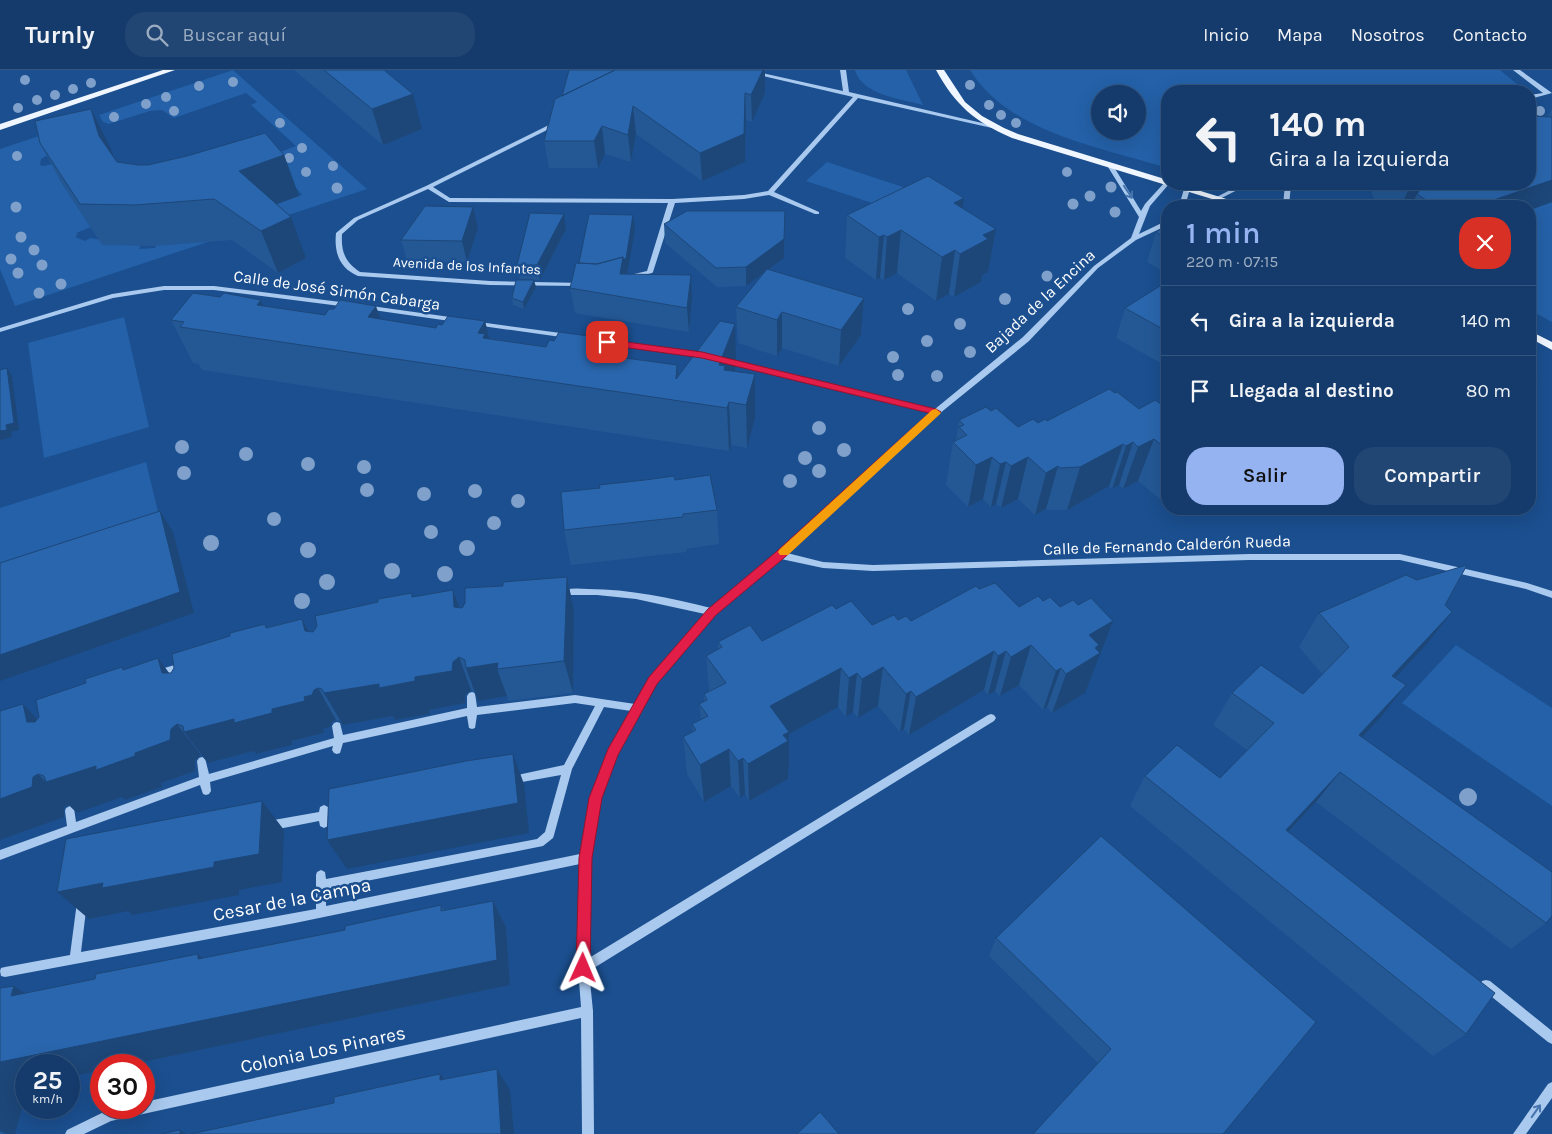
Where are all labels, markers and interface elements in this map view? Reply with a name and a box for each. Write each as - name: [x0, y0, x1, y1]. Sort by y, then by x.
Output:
- search box: [125, 12, 475, 57]
- text: Turnly: [25, 21, 95, 49]
- icon: search: [143, 21, 171, 49]
- text: Buscar aquí: [183, 24, 286, 46]
- text: Inicio: [1203, 24, 1249, 46]
- text: Mapa: [1277, 24, 1323, 46]
- text: Nosotros: [1351, 24, 1425, 46]
- text: Contacto: [1453, 24, 1527, 46]
- map controls: [1091, 85, 1146, 140]
- button: sound: [1091, 85, 1146, 140]
- text: 140 m: [1269, 104, 1367, 145]
- icon: left: [1186, 105, 1251, 170]
- text: Gira a la izquierda: [1269, 146, 1450, 172]
- one-way arrow: [1122, 185, 1133, 199]
- text: 1 min: [1186, 215, 1260, 251]
- button: close: [1459, 217, 1511, 269]
- street label: Bajada de la Encina: [981, 245, 1099, 357]
- text: 220 m · 07:15: [1186, 252, 1278, 271]
- street label: Avenida de los Infantes: [393, 254, 541, 278]
- street label: Calle de José Simón Cabarga: [232, 266, 442, 314]
- icon: left: [1186, 307, 1214, 335]
- text: Gira a la izquierda: [1229, 310, 1395, 332]
- text: 140 m: [1461, 310, 1511, 332]
- pin: [586, 321, 628, 363]
- icon: arrive: [593, 328, 621, 356]
- icon: arrive: [1186, 377, 1214, 405]
- text: Llegada al destino: [1229, 380, 1394, 402]
- text: 80 m: [1466, 380, 1511, 402]
- button: Salir: [1186, 447, 1344, 505]
- button: Compartir: [1354, 447, 1511, 505]
- street label: Calle de Fernando Calderón Rueda: [1043, 531, 1291, 559]
- street label: Cesar de la Campa: [211, 874, 373, 926]
- position arrow: [556, 941, 608, 993]
- street label: Colonia Los Pinares: [238, 1022, 408, 1078]
- speed limit sign: 30: [90, 1054, 155, 1119]
- text: 25: [33, 1066, 62, 1095]
- text: km/h: [32, 1092, 63, 1106]
- one-way arrow: [1530, 1105, 1541, 1118]

